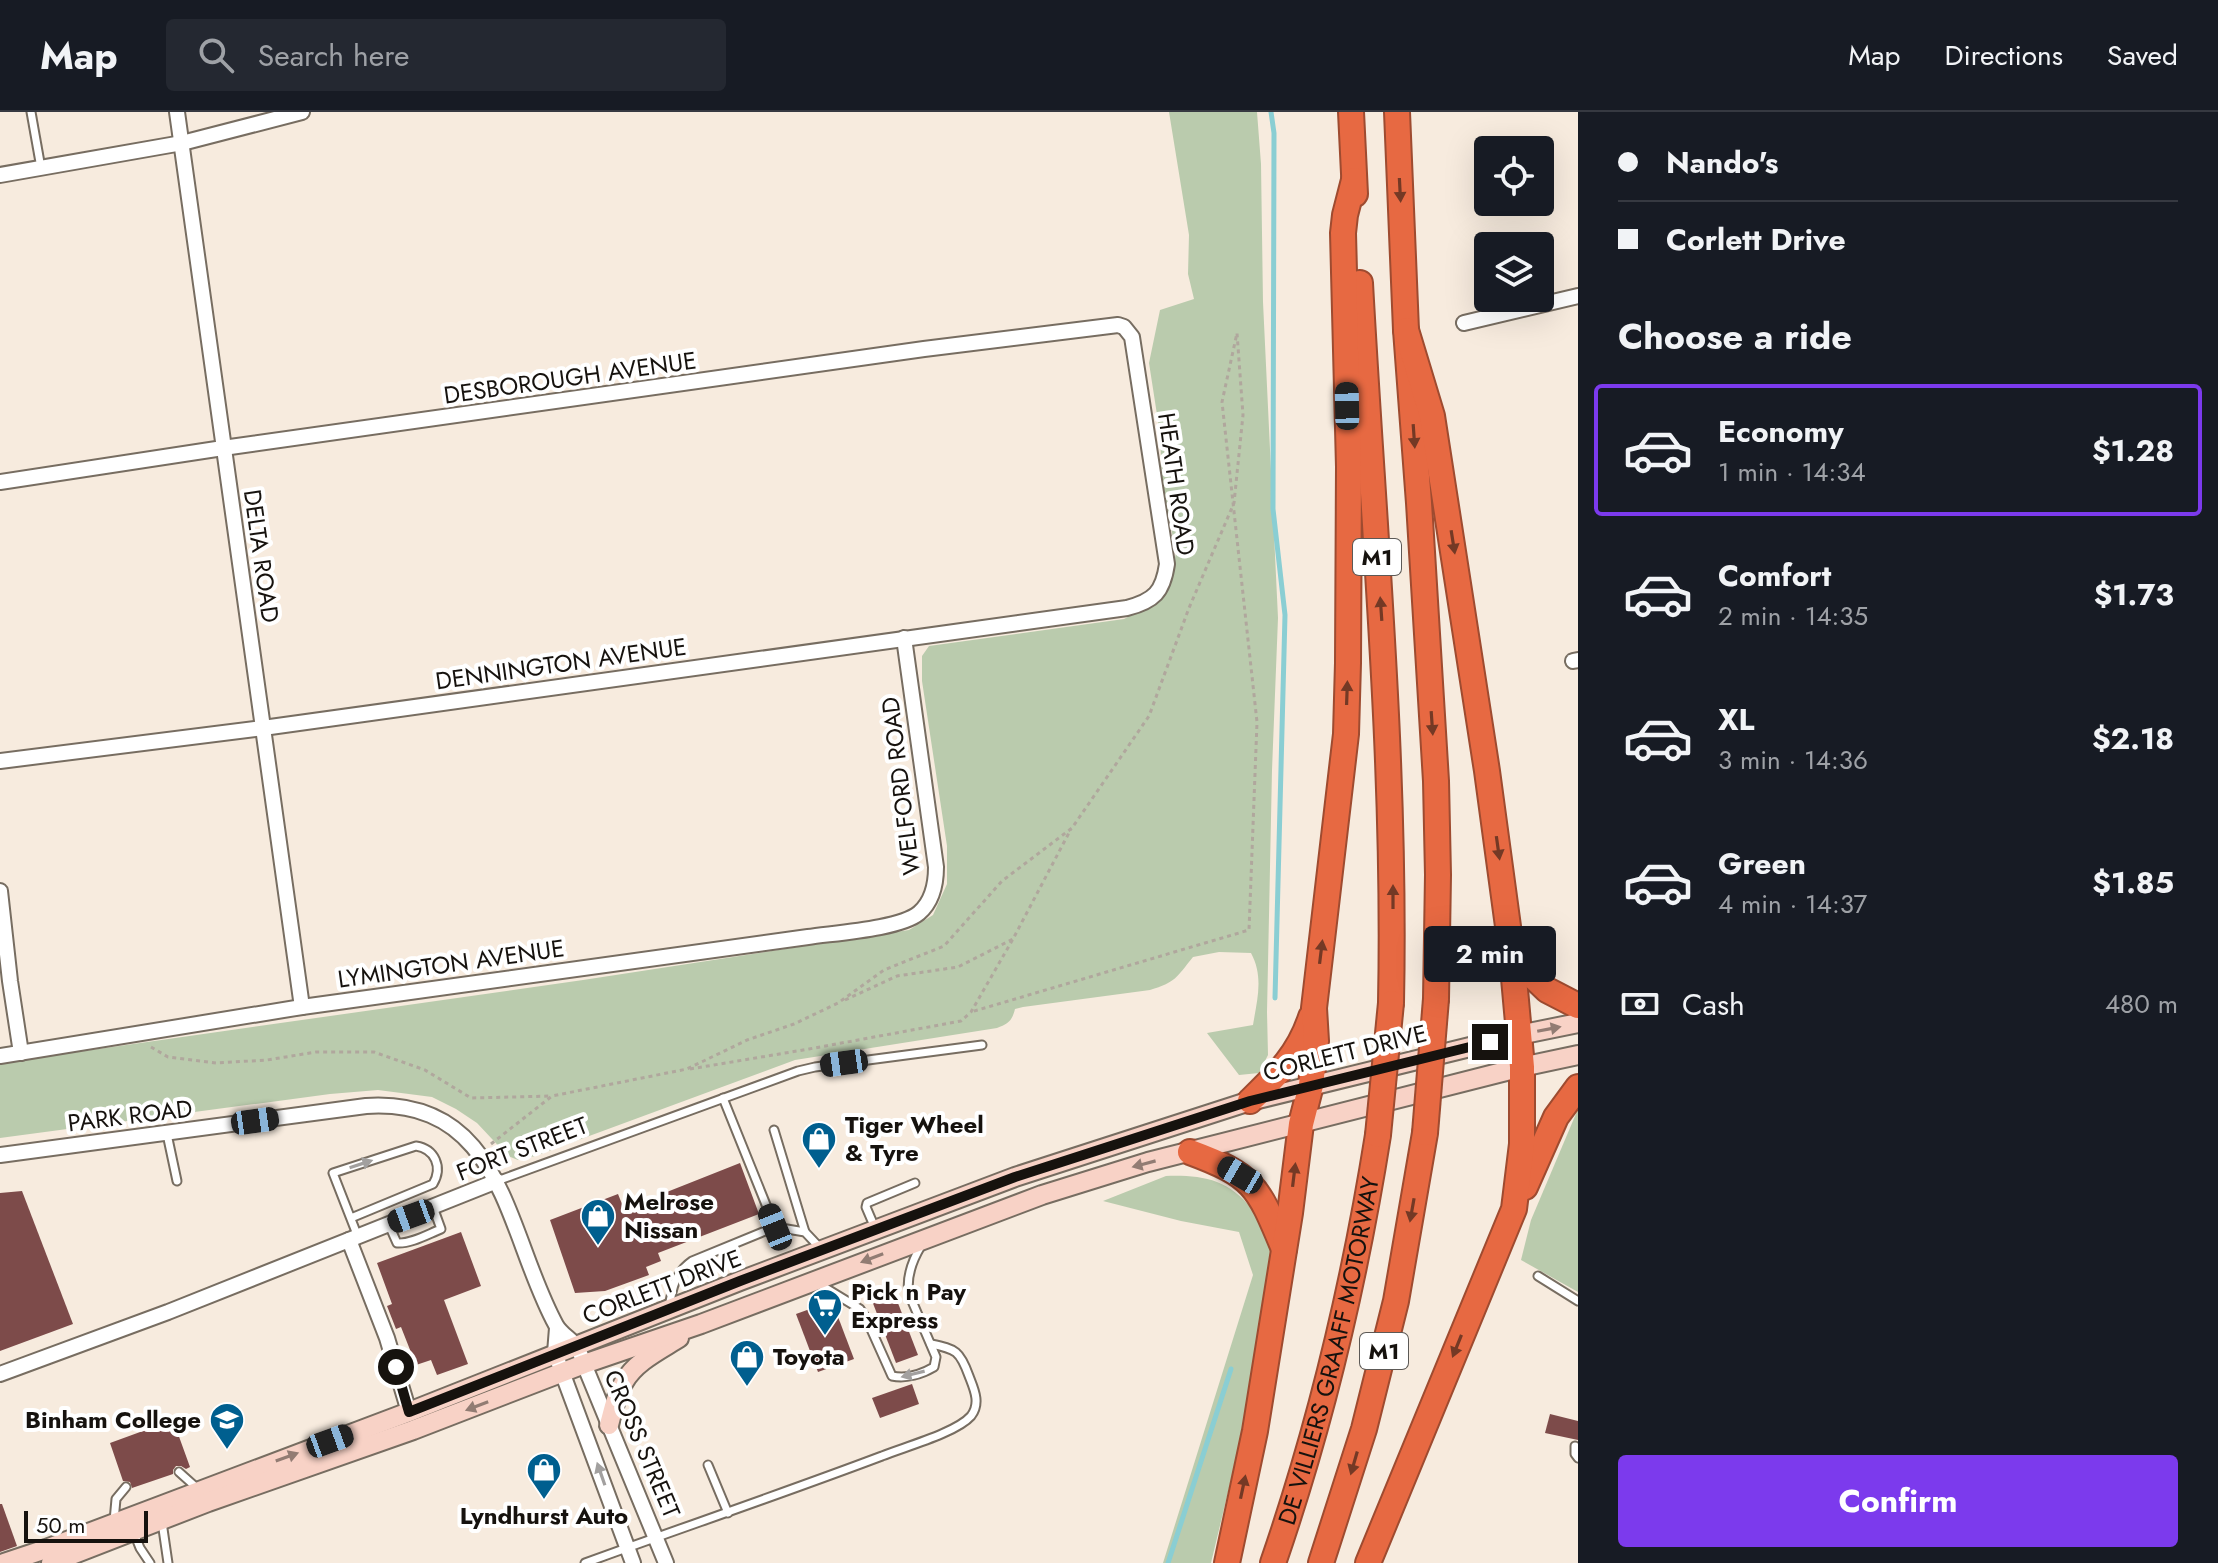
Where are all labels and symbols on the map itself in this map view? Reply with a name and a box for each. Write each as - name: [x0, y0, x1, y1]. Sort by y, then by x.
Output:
- one-way arrow: [1393, 178, 1406, 203]
- street label: DESBOROUGH AVENUE: [441, 342, 698, 413]
- car: [1335, 382, 1359, 430]
- street label: HEATH ROAD: [1149, 410, 1204, 558]
- one-way arrow: [1408, 424, 1421, 449]
- street label: DELTA ROAD: [235, 487, 288, 625]
- one-way arrow: [1447, 530, 1459, 555]
- road number: M1: [1353, 539, 1401, 575]
- one-way arrow: [1374, 597, 1387, 622]
- street label: DENNINGTON AVENUE: [433, 629, 689, 698]
- one-way arrow: [1341, 680, 1354, 705]
- street label: WELFORD ROAD: [872, 695, 929, 877]
- one-way arrow: [1426, 711, 1439, 736]
- one-way arrow: [1492, 836, 1505, 861]
- one-way arrow: [1387, 884, 1399, 909]
- callout: 2 min: [1424, 926, 1556, 982]
- street label: LYMINGTON AVENUE: [335, 930, 566, 997]
- one-way arrow: [1314, 939, 1327, 964]
- street label: CORLETT DRIVE: [1259, 1015, 1431, 1090]
- one-way arrow: [1536, 1022, 1561, 1035]
- route end: [1472, 1024, 1508, 1060]
- car: [819, 1048, 869, 1078]
- street label: PARK ROAD: [66, 1090, 194, 1141]
- car: [230, 1106, 280, 1136]
- street label: FORT STREET: [451, 1107, 593, 1190]
- place label: Tiger Wheel & Tyre: [845, 1107, 984, 1170]
- shop icon: Tiger Wheel & Tyre: [800, 1120, 838, 1170]
- car: [1213, 1153, 1267, 1197]
- one-way arrow: [349, 1157, 373, 1169]
- one-way arrow: [1131, 1158, 1156, 1170]
- one-way arrow: [1288, 1162, 1301, 1187]
- street label: DE VILLIERS GRAAFF MOTORWAY: [1269, 1173, 1388, 1529]
- place label: Melrose Nissan: [624, 1184, 714, 1247]
- car: [384, 1197, 438, 1235]
- shop icon: Melrose Nissan: [579, 1197, 617, 1247]
- one-way arrow: [1406, 1198, 1418, 1223]
- car: [755, 1200, 795, 1254]
- street label: CORLETT DRIVE: [577, 1240, 746, 1333]
- one-way arrow: [860, 1252, 884, 1265]
- place label: Pick n Pay Express: [851, 1274, 967, 1337]
- supermarket icon: Pick n Pay Express: [806, 1287, 844, 1337]
- road number: M1: [1360, 1333, 1408, 1369]
- one-way arrow: [1450, 1335, 1463, 1359]
- shop icon: Toyota: [728, 1338, 766, 1388]
- place label: Toyota: [773, 1339, 845, 1374]
- route start: [378, 1349, 414, 1385]
- street label: CROSS STREET: [596, 1364, 689, 1523]
- one-way arrow: [900, 1368, 925, 1381]
- one-way arrow: [465, 1400, 489, 1413]
- school or university icon: Binham College: [208, 1401, 246, 1451]
- place label: Binham College: [25, 1402, 201, 1437]
- car: [303, 1422, 357, 1460]
- one-way arrow: [275, 1450, 299, 1463]
- shop icon: Lyndhurst Auto: [525, 1451, 563, 1501]
- one-way arrow: [1347, 1452, 1360, 1476]
- one-way arrow: [595, 1462, 607, 1486]
- one-way arrow: [1237, 1474, 1250, 1499]
- place label: Lyndhurst Auto: [460, 1498, 628, 1533]
- scale bar: [24, 1507, 148, 1543]

